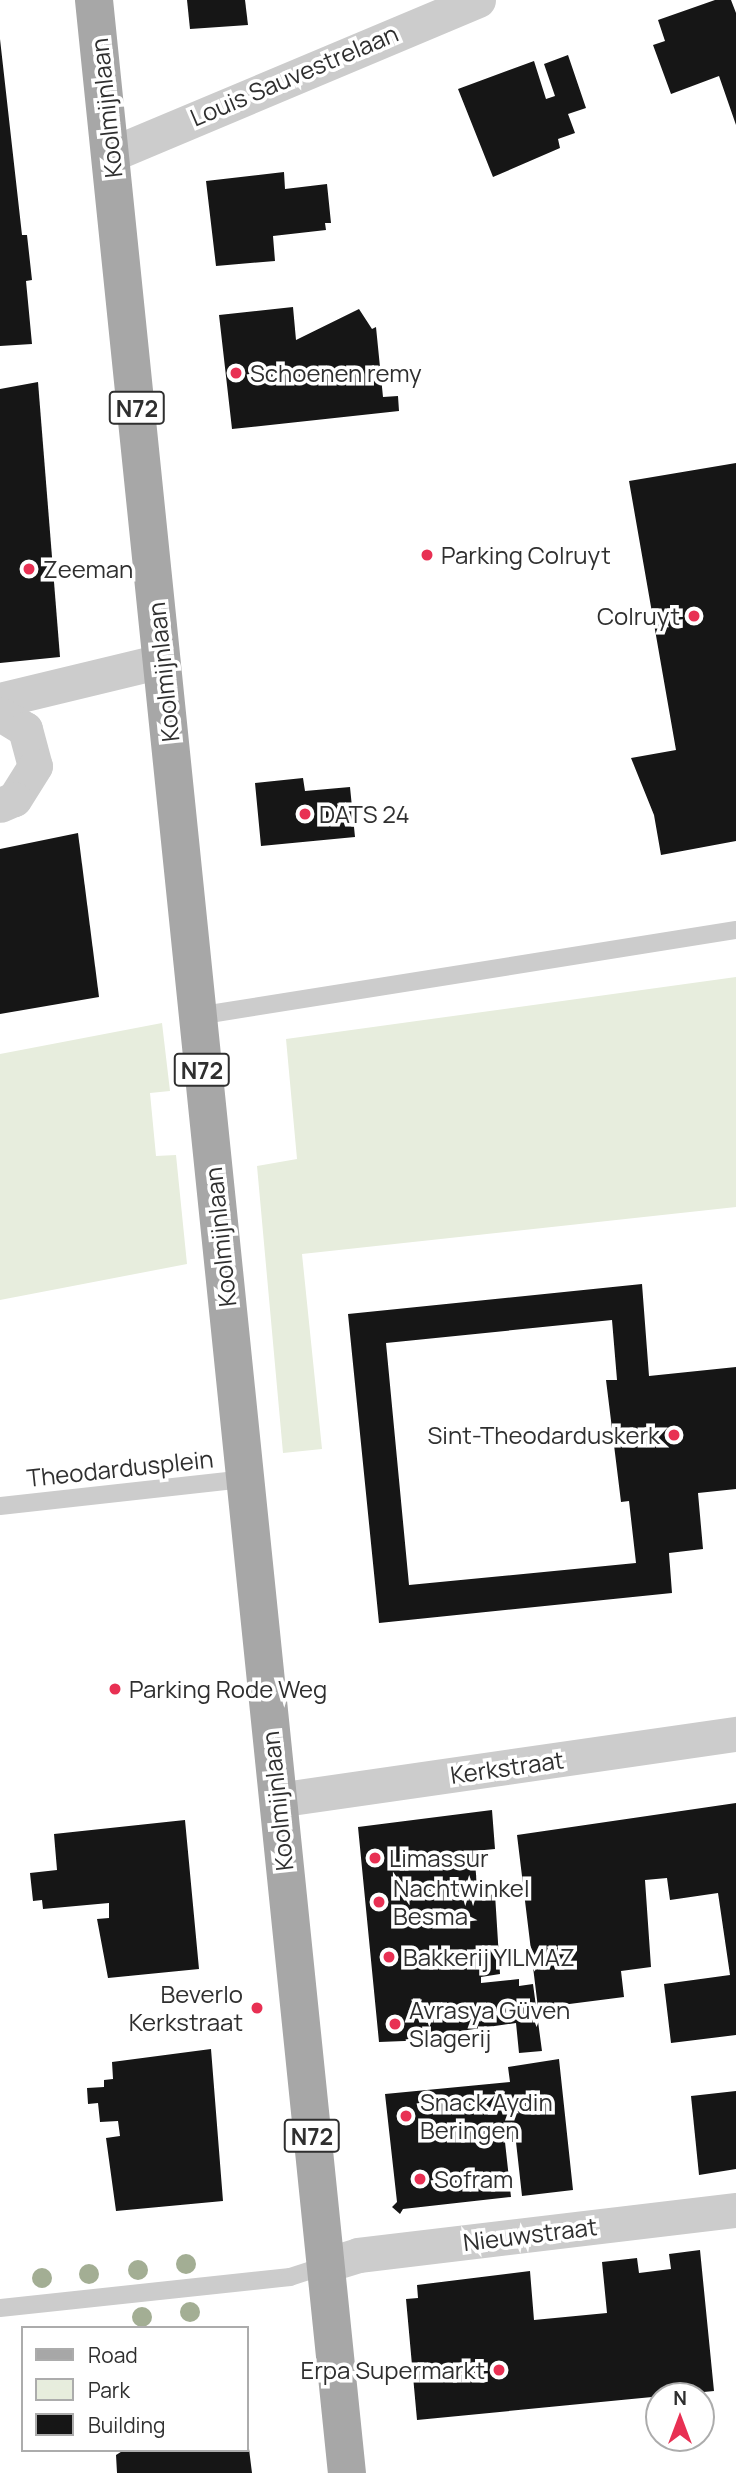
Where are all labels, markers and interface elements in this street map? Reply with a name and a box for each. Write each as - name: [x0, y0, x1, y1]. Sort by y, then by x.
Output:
- street label: Louis Sauvestrelaan: [186, 18, 402, 132]
- street label: Koolmijnlaan: [84, 37, 128, 179]
- place label: Schoenen remy: [250, 359, 422, 387]
- marker: Schoenen remy: [228, 365, 244, 381]
- road number: N72: [107, 388, 167, 428]
- place label: Parking Colruyt: [441, 541, 611, 569]
- marker: Parking Colruyt: [419, 547, 435, 563]
- place label: Zeeman: [43, 555, 133, 583]
- marker: Zeeman: [21, 561, 37, 577]
- street label: Koolmijnlaan: [141, 601, 185, 743]
- place label: Colruyt: [597, 602, 680, 630]
- marker: Colruyt: [686, 608, 702, 624]
- place label: DATS 24: [319, 800, 410, 828]
- marker: DATS 24: [297, 806, 313, 822]
- road number: N72: [172, 1050, 232, 1090]
- street label: Koolmijnlaan: [198, 1166, 242, 1308]
- place label: Sint-Theodarduskerk: [427, 1421, 660, 1449]
- marker: Sint-Theodarduskerk: [666, 1427, 682, 1443]
- street label: Theodardusplein: [25, 1444, 215, 1492]
- place label: Parking Rode Weg: [129, 1675, 327, 1703]
- marker: Parking Rode Weg: [107, 1681, 123, 1697]
- street label: Koolmijnlaan: [255, 1730, 299, 1872]
- street label: Kerkstraat: [448, 1745, 566, 1789]
- place label: Limassur: [389, 1844, 489, 1872]
- marker: Limassur: [367, 1850, 383, 1866]
- place label: Nachtwinkel Besma: [393, 1874, 529, 1930]
- marker: Nachtwinkel Besma: [371, 1894, 387, 1910]
- place label: Bakkerij YILMAZ: [403, 1943, 575, 1971]
- marker: Bakkerij YILMAZ: [381, 1949, 397, 1965]
- place label: Beverlo Kerkstraat: [129, 1980, 243, 2036]
- place label: Avrasya Güven Slagerij: [409, 1996, 570, 2052]
- marker: Beverlo Kerkstraat: [249, 2000, 265, 2016]
- marker: Avrasya Güven Slagerij: [387, 2016, 403, 2032]
- place label: Snack Aydin Beringen: [420, 2088, 553, 2144]
- marker: Snack Aydin Beringen: [398, 2108, 414, 2124]
- road number: N72: [282, 2116, 342, 2156]
- place label: Sofram: [434, 2165, 513, 2193]
- marker: Sofram: [412, 2171, 428, 2187]
- street label: Nieuwstraat: [461, 2211, 599, 2257]
- legend: [21, 2326, 248, 2452]
- text: Road: [88, 2341, 138, 2369]
- place label: Erpa Supermarkt: [301, 2356, 485, 2384]
- marker: Erpa Supermarkt: [491, 2362, 507, 2378]
- text: Park: [88, 2376, 130, 2404]
- north arrow: [645, 2382, 715, 2452]
- text: N: [673, 2385, 687, 2411]
- text: Building: [88, 2411, 165, 2439]

